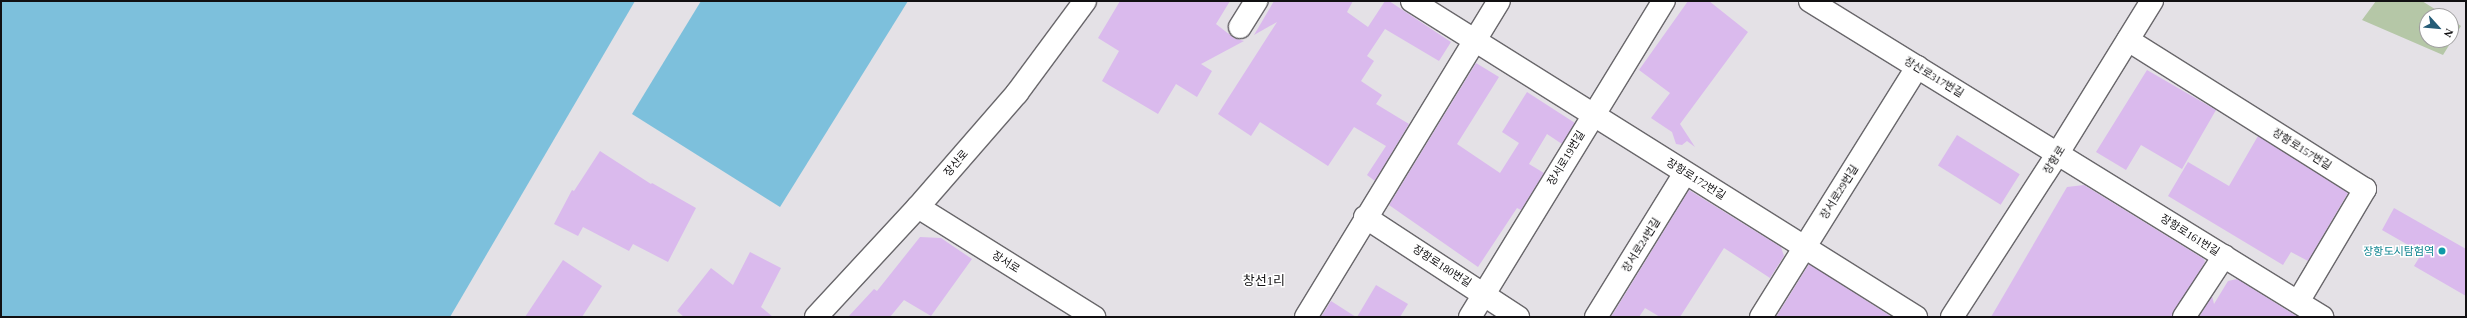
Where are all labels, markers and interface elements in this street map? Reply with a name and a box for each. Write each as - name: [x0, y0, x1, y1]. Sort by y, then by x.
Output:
- north arrow: [2419, 8, 2459, 48]
- text: N: [2442, 27, 2456, 39]
- street label: 장산로317번길: [1902, 54, 1966, 100]
- street label: 장항로157번길: [2270, 126, 2334, 172]
- street label: 장서로19번길: [1544, 128, 1588, 188]
- street label: 장항로: [2040, 144, 2068, 176]
- street label: 장산로: [941, 147, 971, 179]
- street label: 장항로172번길: [1664, 156, 1728, 202]
- street label: 장서로29번길: [1817, 162, 1861, 222]
- street label: 장항로161번길: [2158, 212, 2222, 258]
- street label: 장서로24번길: [1619, 215, 1663, 275]
- street label: 장항로180번길: [1410, 242, 1474, 290]
- place label: 장항도시탐험역: [2363, 244, 2434, 258]
- marker: 장항도시탐험역: [2437, 246, 2447, 256]
- street label: 장서로: [990, 248, 1022, 276]
- district label: 창선1리: [1243, 273, 1285, 289]

